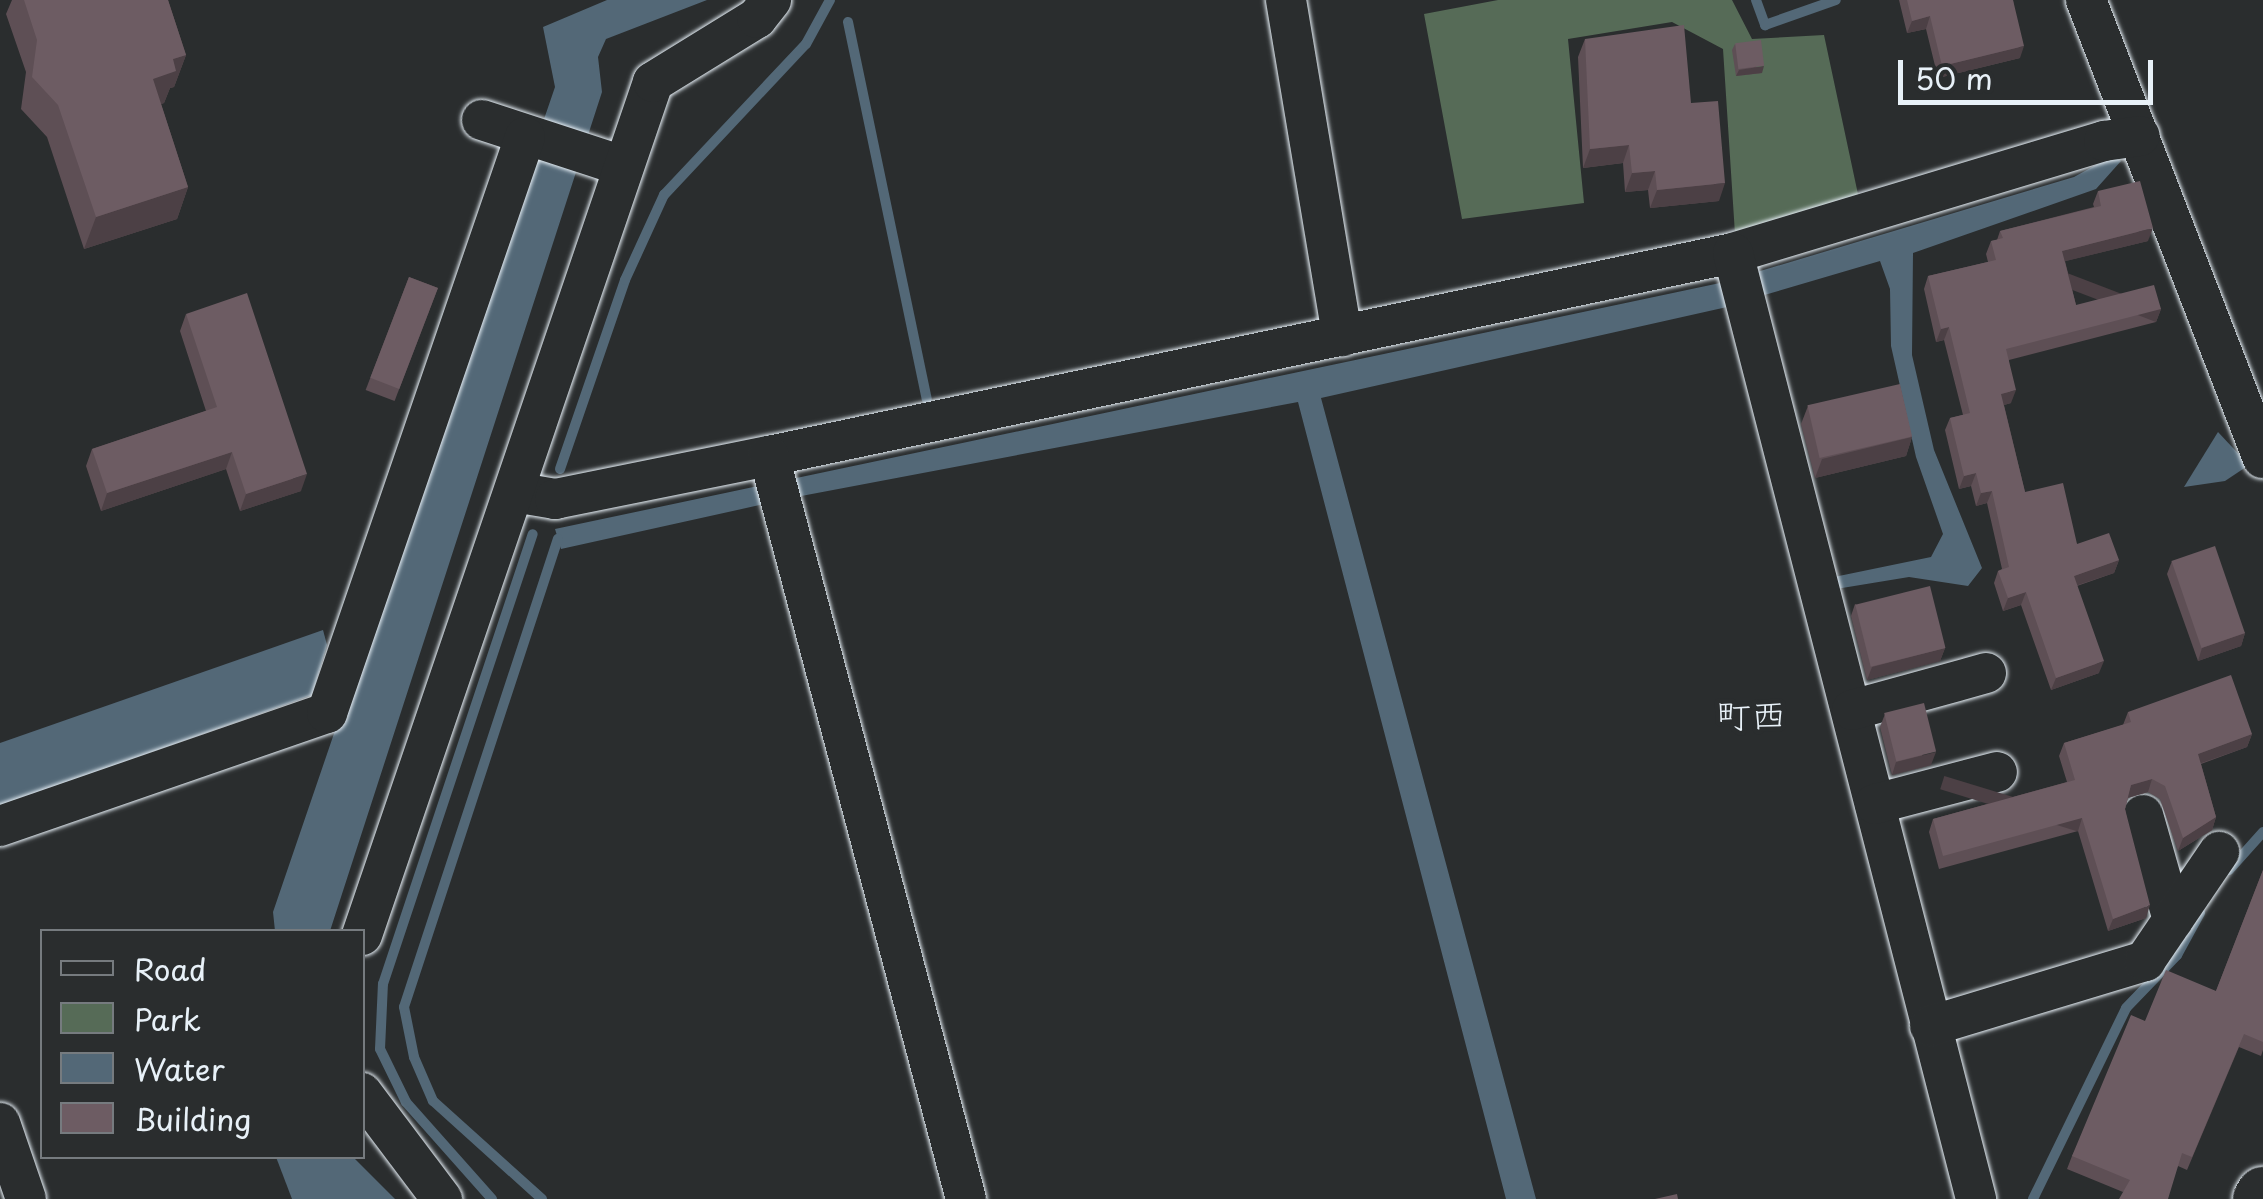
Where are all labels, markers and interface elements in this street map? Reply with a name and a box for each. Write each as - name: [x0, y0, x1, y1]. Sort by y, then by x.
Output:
- scale bar: [1903, 40, 2158, 102]
- text: 50 m: [1915, 55, 1993, 100]
- district label: 町西: [1716, 693, 1786, 735]
- legend: [40, 929, 365, 1159]
- text: Road: [134, 946, 207, 991]
- text: Park: [134, 996, 201, 1041]
- text: Water: [134, 1046, 225, 1091]
- text: Building: [134, 1096, 251, 1141]

